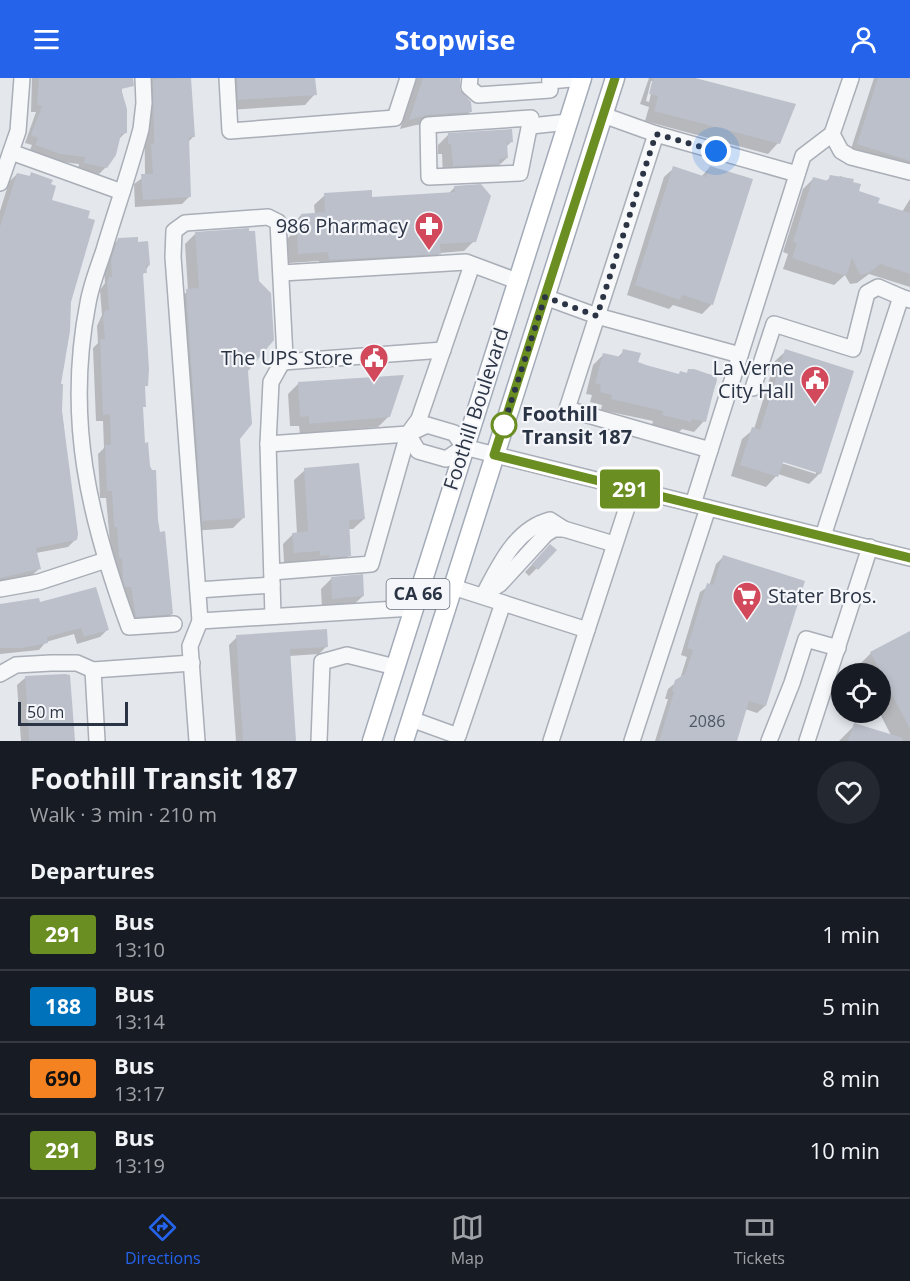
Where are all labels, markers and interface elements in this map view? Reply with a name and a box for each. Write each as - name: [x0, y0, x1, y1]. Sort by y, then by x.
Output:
- text: Stopwise: [394, 21, 516, 58]
- icon: menu: [30, 23, 63, 56]
- icon: person: [847, 23, 880, 56]
- your location: [701, 136, 731, 166]
- pharmacy icon: 986 Pharmacy: [413, 210, 445, 252]
- place label: 986 Pharmacy: [276, 212, 409, 239]
- street label: Foothill Boulevard: [437, 324, 514, 493]
- public building icon: The UPS Store: [358, 342, 390, 384]
- place label: The UPS Store: [221, 344, 353, 371]
- place label: La Verne City Hall: [712, 354, 794, 404]
- public building icon: La Verne City Hall: [799, 364, 831, 406]
- place label: Foothill Transit 187: [522, 400, 632, 450]
- marker: Foothill Transit 187: [491, 412, 517, 438]
- line badge: 291: [596, 470, 664, 508]
- text: 291: [612, 475, 648, 503]
- road number: CA 66: [386, 579, 450, 609]
- supermarket icon: Stater Bros.: [731, 580, 763, 622]
- place label: Stater Bros.: [768, 582, 877, 609]
- map controls: [831, 663, 891, 723]
- button: locate: [831, 663, 891, 723]
- scale bar: [18, 699, 128, 726]
- text: 50 m: [27, 701, 64, 723]
- house number: 2086: [689, 710, 725, 732]
- text: Foothill Transit 187: [30, 759, 298, 797]
- button: heart: [817, 761, 880, 824]
- text: Walk · 3 min · 210 m: [30, 801, 217, 828]
- text: Departures: [30, 855, 154, 885]
- text: Bus: [114, 906, 154, 936]
- text: 1 min: [822, 919, 880, 949]
- text: 291: [45, 920, 81, 948]
- text: 13:10: [114, 936, 165, 963]
- text: Bus: [114, 978, 154, 1008]
- text: 5 min: [822, 991, 880, 1021]
- text: 188: [45, 992, 81, 1020]
- text: 13:14: [114, 1008, 165, 1035]
- text: Bus: [114, 1050, 154, 1080]
- text: 8 min: [822, 1063, 880, 1093]
- text: 690: [45, 1064, 81, 1092]
- text: 13:17: [114, 1080, 165, 1107]
- text: Bus: [114, 1122, 154, 1152]
- text: 10 min: [810, 1135, 880, 1165]
- text: 291: [45, 1136, 81, 1164]
- text: 13:19: [114, 1152, 165, 1179]
- tab: Directions: [125, 1211, 201, 1269]
- tab: Map: [451, 1211, 484, 1269]
- tab: Tickets: [734, 1211, 785, 1269]

